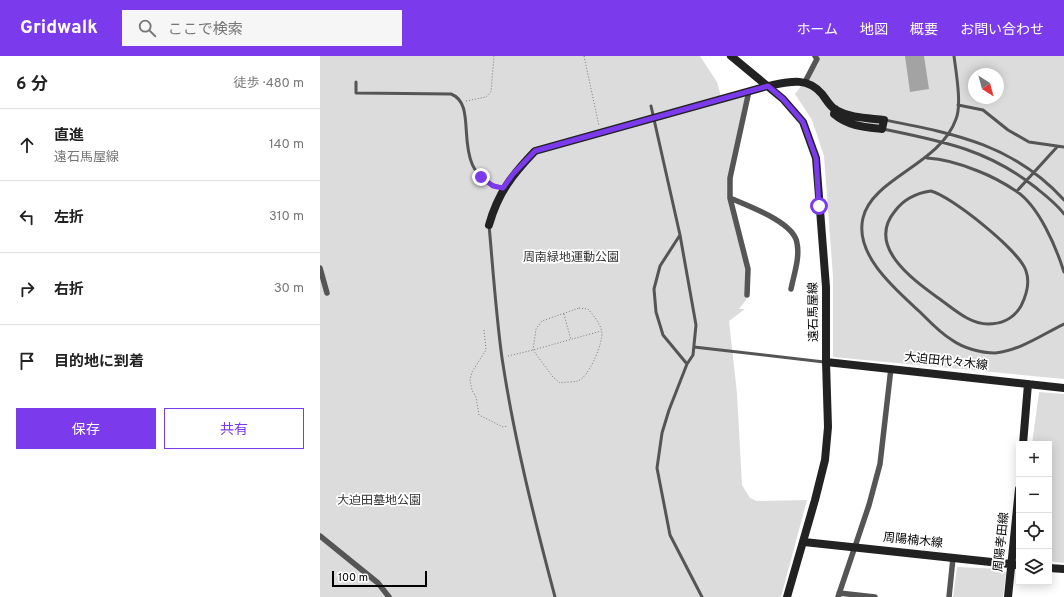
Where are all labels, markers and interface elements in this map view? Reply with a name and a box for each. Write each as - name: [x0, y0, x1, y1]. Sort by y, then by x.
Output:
- search box: [122, 10, 402, 46]
- text: Gridwalk: [20, 16, 98, 40]
- icon: search: [136, 17, 158, 39]
- text: ここで検索: [168, 21, 243, 40]
- text: ホーム: [796, 22, 838, 39]
- text: 地図: [860, 22, 888, 39]
- text: 概要: [910, 22, 938, 39]
- text: お問い合わせ: [960, 22, 1044, 39]
- north arrow: [968, 68, 1004, 104]
- text: 6 分: [16, 74, 48, 96]
- text: 徒歩 · 480 m: [234, 76, 304, 92]
- text: 直進: [54, 127, 84, 146]
- icon: ahead: [16, 134, 38, 156]
- text: 140 m: [269, 137, 304, 153]
- text: 遠石馬屋線: [54, 150, 119, 166]
- route end: [472, 168, 490, 186]
- route start: [810, 197, 828, 215]
- icon: left: [16, 206, 38, 228]
- text: 左折: [54, 209, 84, 228]
- text: 310 m: [269, 209, 304, 225]
- park label: 周南緑地運動公園: [523, 250, 619, 266]
- icon: right: [16, 278, 38, 300]
- text: 右折: [54, 281, 84, 300]
- text: 30 m: [274, 281, 304, 297]
- street label: 遠石馬屋線: [805, 282, 823, 342]
- icon: arrive: [16, 350, 38, 372]
- street label: 大迫田代々木線: [903, 350, 989, 374]
- text: 目的地に到着: [54, 353, 144, 372]
- button: 保存: [16, 408, 156, 449]
- button: 共有: [164, 408, 304, 449]
- map controls: [1016, 441, 1052, 585]
- button: +: [1016, 441, 1052, 477]
- button: −: [1016, 477, 1052, 513]
- park label: 大迫田墓地公園: [337, 493, 421, 509]
- street label: 周陽孝田線: [991, 511, 1013, 573]
- button: locate: [1016, 513, 1052, 549]
- street label: 周陽楠木線: [882, 530, 944, 552]
- button: layers: [1016, 549, 1052, 585]
- scale bar: [332, 569, 427, 588]
- text: 100 m: [338, 571, 368, 585]

